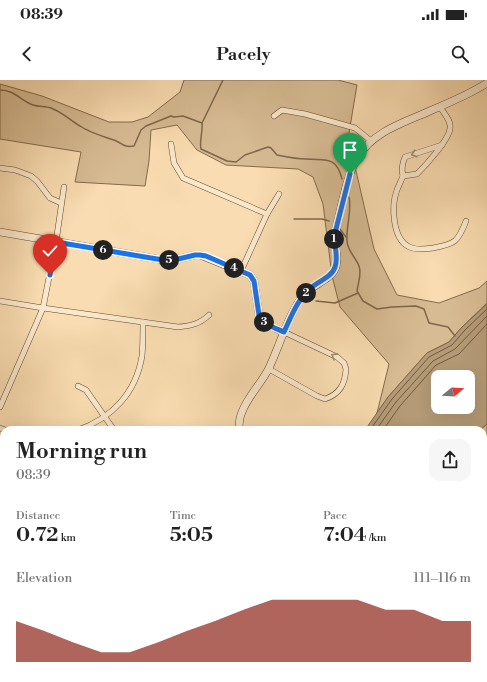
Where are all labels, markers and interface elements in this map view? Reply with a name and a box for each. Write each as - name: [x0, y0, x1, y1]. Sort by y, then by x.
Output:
- text: 08:39: [20, 5, 63, 24]
- icon: back: [16, 43, 38, 65]
- text: Pacely: [216, 43, 271, 66]
- icon: search: [449, 43, 471, 65]
- pin: [333, 133, 367, 174]
- icon: arrive: [339, 139, 361, 161]
- one-way arrow: [411, 149, 418, 158]
- pin: 1: [324, 229, 344, 249]
- text: 1: [331, 232, 337, 246]
- pin: [33, 234, 67, 275]
- icon: check: [39, 240, 61, 262]
- pin: 6: [93, 240, 113, 260]
- text: 6: [100, 243, 106, 257]
- pin: 5: [159, 250, 179, 270]
- text: 5: [166, 253, 172, 267]
- pin: 4: [224, 258, 244, 278]
- text: 4: [230, 261, 238, 275]
- pin: 2: [296, 283, 316, 303]
- text: 2: [303, 286, 309, 300]
- pin: 3: [254, 312, 274, 332]
- text: 3: [261, 315, 267, 329]
- one-way arrow: [331, 353, 338, 361]
- north arrow: [431, 370, 475, 414]
- map controls: [431, 370, 475, 414]
- text: Morning run: [16, 438, 147, 465]
- button: share: [429, 439, 471, 481]
- text: 08:39: [16, 467, 51, 483]
- text: Distance: [16, 509, 60, 523]
- text: Time: [170, 509, 196, 523]
- text: Pace: [323, 509, 347, 523]
- text: 0.72: [16, 523, 58, 548]
- text: 5:05: [170, 523, 213, 548]
- text: 7:04: [323, 523, 367, 548]
- text: km: [58, 531, 76, 545]
- text: /km: [367, 531, 387, 545]
- text: Elevation: [16, 570, 72, 586]
- text: 111–116 m: [413, 570, 471, 586]

